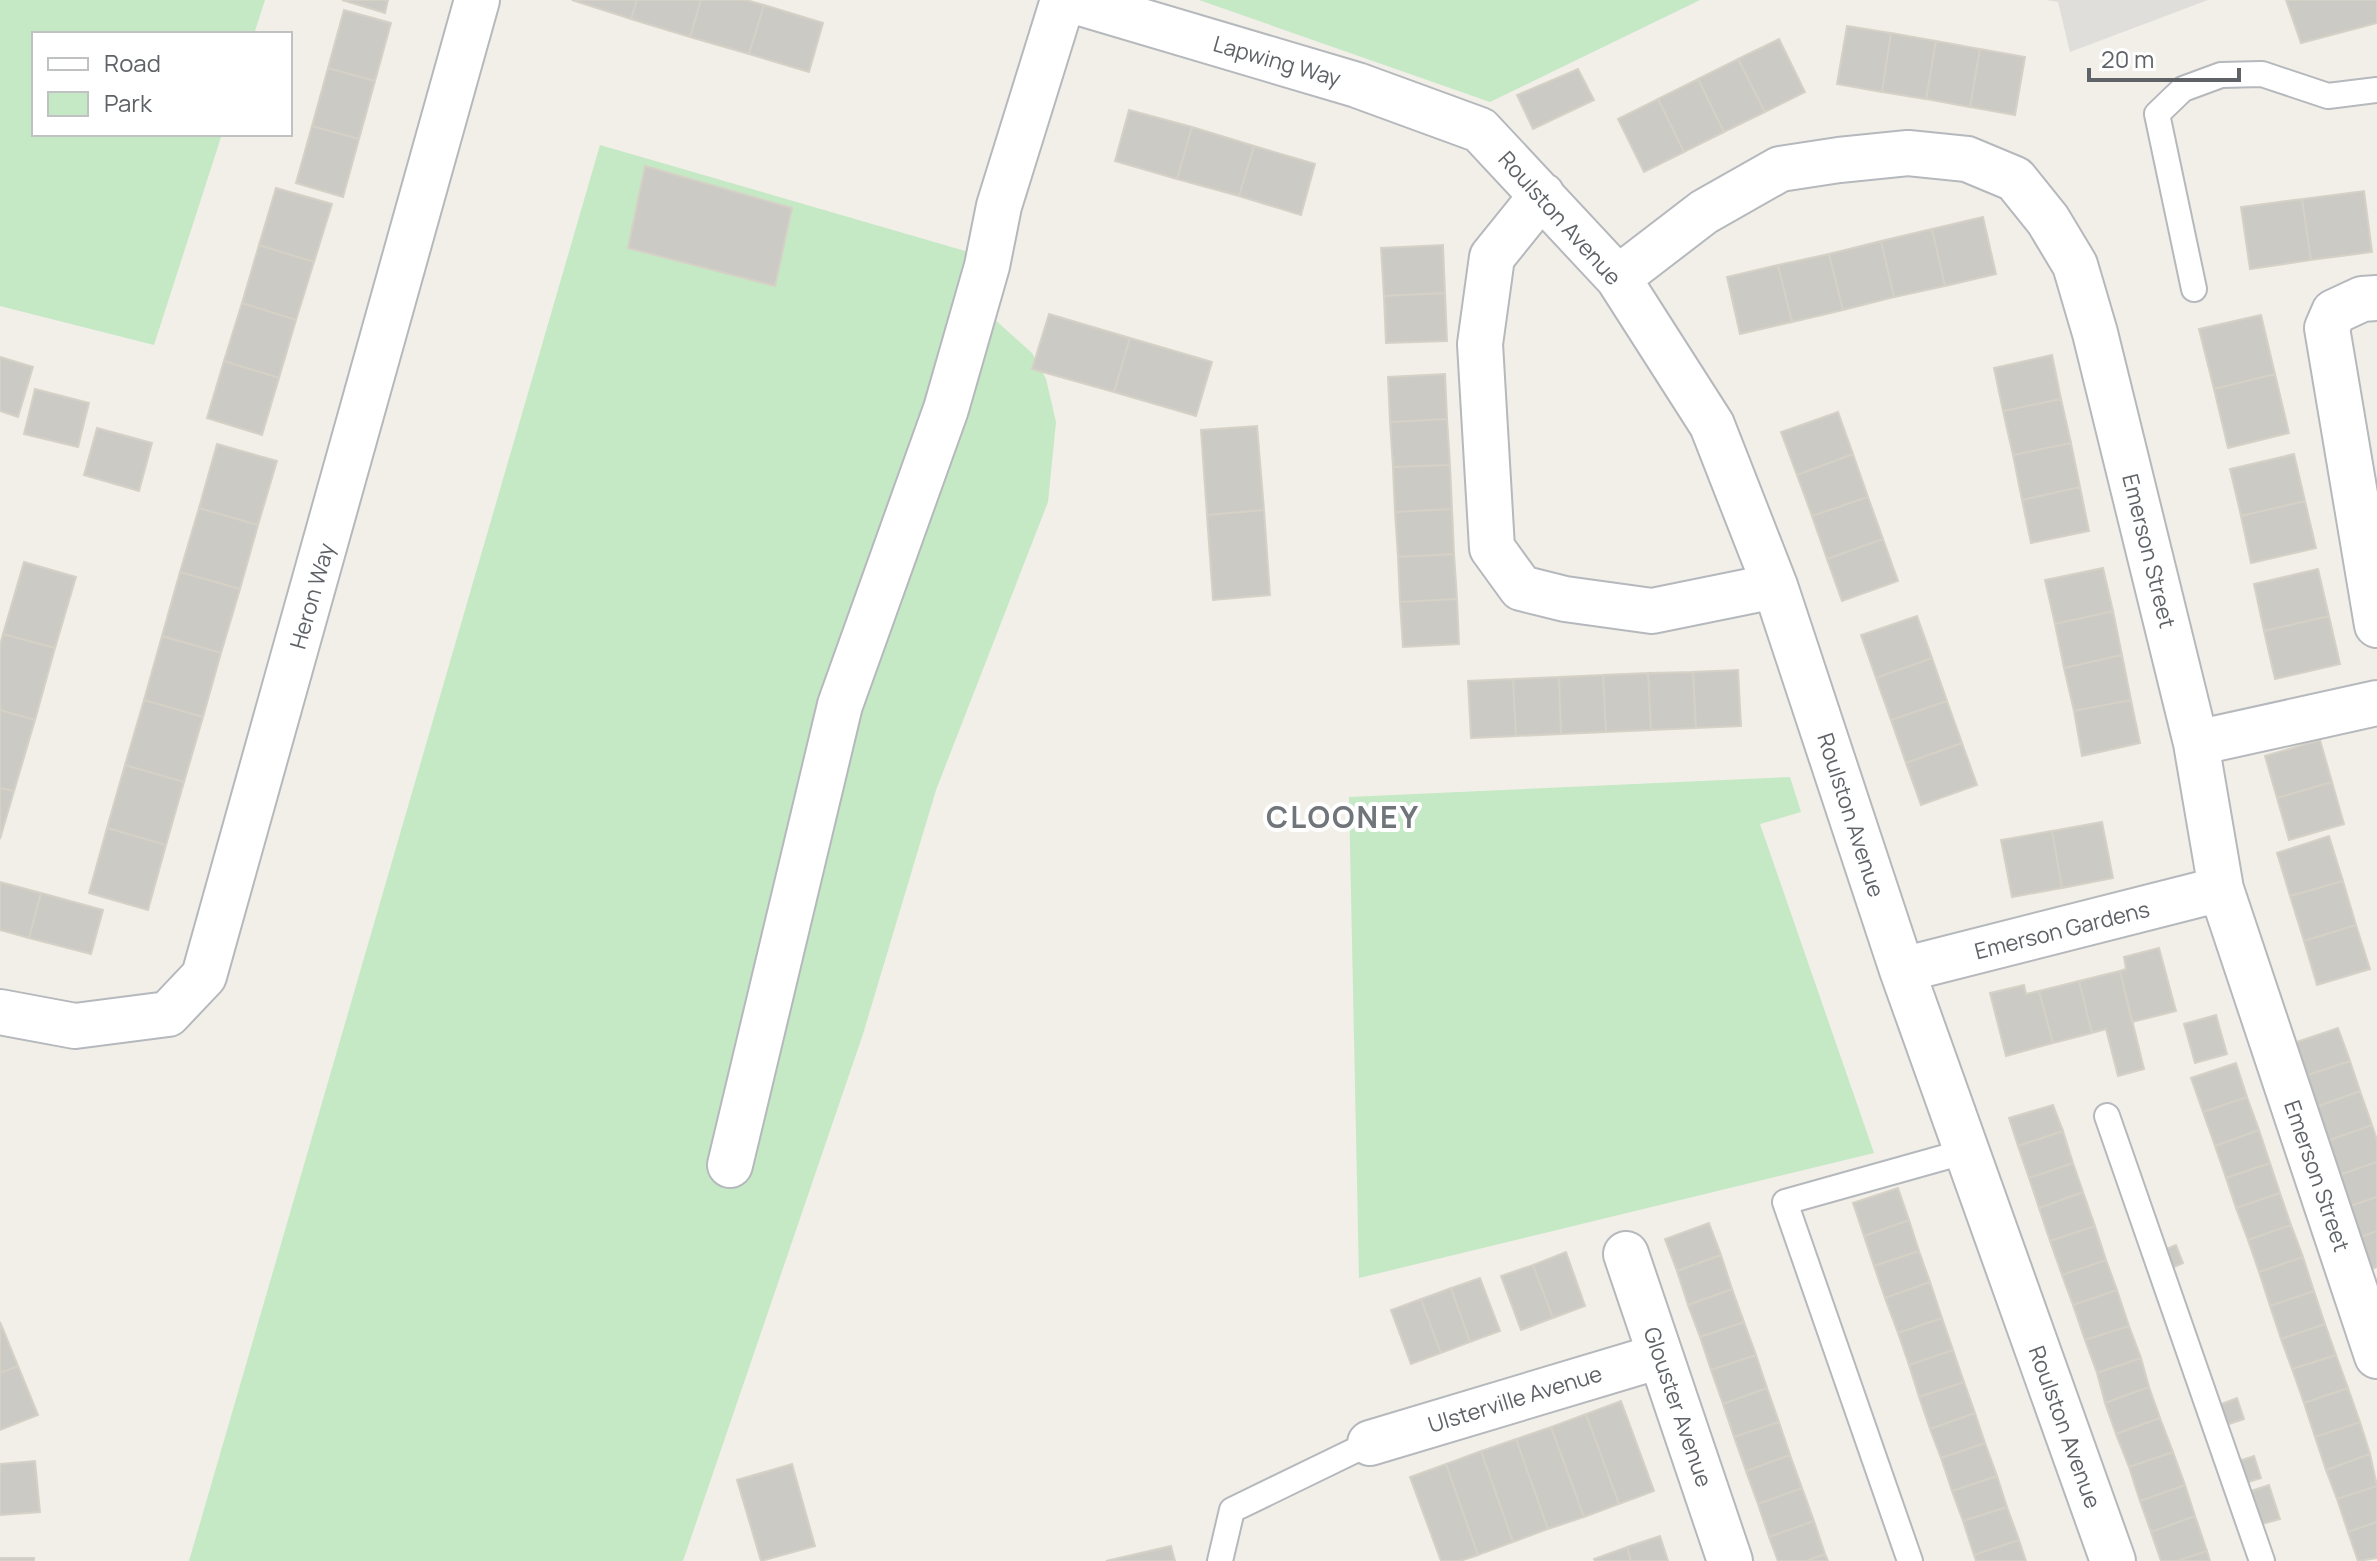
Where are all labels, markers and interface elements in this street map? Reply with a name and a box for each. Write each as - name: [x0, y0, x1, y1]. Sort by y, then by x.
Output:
- street label: Lapwing Way: [1210, 28, 1345, 94]
- legend: [32, 32, 292, 136]
- scale bar: [2089, 32, 2239, 82]
- text: 20 m: [2101, 42, 2154, 75]
- text: Road: [104, 46, 161, 79]
- text: Park: [104, 86, 153, 119]
- street label: Roulston Avenue: [1492, 144, 1628, 292]
- street label: Emerson Street: [2115, 471, 2183, 632]
- street label: Heron Way: [283, 539, 342, 652]
- street label: Roulston Avenue: [1810, 729, 1892, 901]
- district label: CLOONEY: [1266, 796, 1420, 837]
- street label: Emerson Gardens: [1971, 894, 2153, 966]
- street label: Emerson Street: [2277, 1096, 2357, 1256]
- street label: Glouster Avenue: [1637, 1323, 1719, 1491]
- street label: Roulston Avenue: [2022, 1342, 2108, 1513]
- street label: Ulsterville Avenue: [1424, 1358, 1606, 1440]

